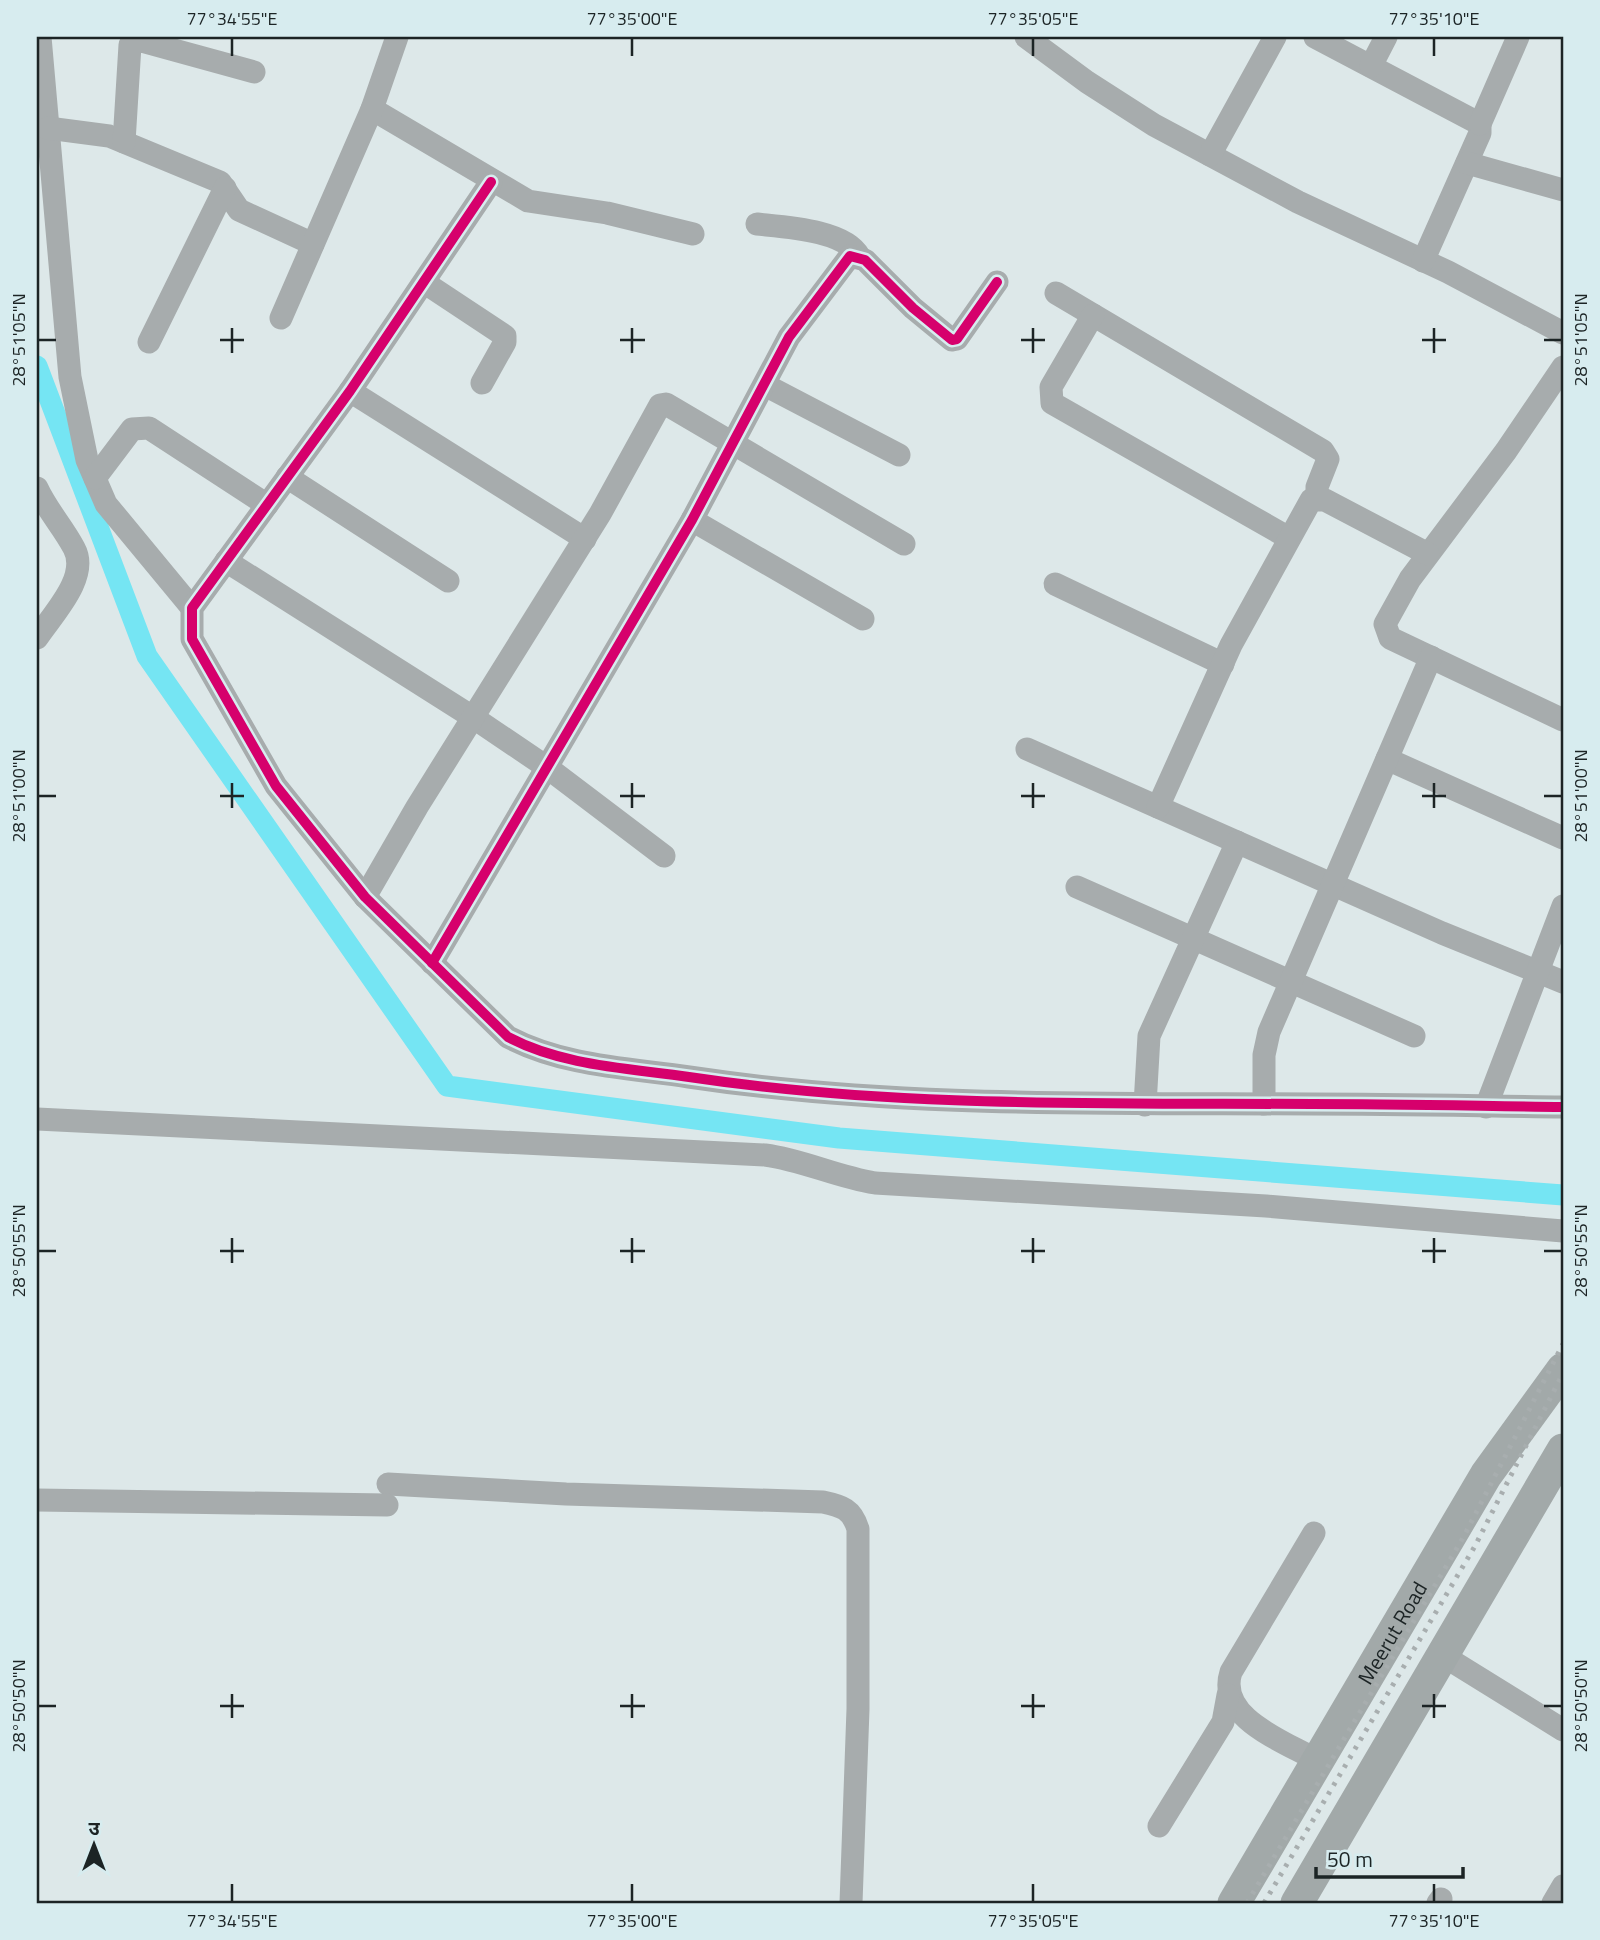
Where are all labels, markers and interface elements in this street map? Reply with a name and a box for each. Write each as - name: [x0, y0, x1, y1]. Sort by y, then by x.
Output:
- text: 77°34'55"E: [187, 5, 278, 32]
- text: 77°35'00"E: [587, 5, 678, 32]
- text: 77°35'05"E: [988, 5, 1079, 32]
- text: 77°35'10"E: [1389, 5, 1480, 32]
- text: 28°51'05"N: [5, 293, 32, 387]
- text: 28°51'05"N: [1567, 293, 1594, 387]
- text: 28°51'00"N: [5, 749, 32, 843]
- text: 28°51'00"N: [1567, 749, 1594, 843]
- text: 28°50'55"N: [5, 1204, 32, 1298]
- text: 28°50'55"N: [1567, 1204, 1594, 1298]
- street label: Meerut Road: [1349, 1575, 1435, 1690]
- text: 28°50'50"N: [5, 1659, 32, 1753]
- text: 28°50'50"N: [1567, 1659, 1594, 1753]
- north arrow: [60, 1811, 130, 1881]
- text: उ: [88, 1813, 100, 1842]
- scale bar: [1316, 1835, 1464, 1879]
- text: 50 m: [1327, 1843, 1373, 1875]
- text: 77°34'55"E: [187, 1907, 278, 1934]
- text: 77°35'00"E: [587, 1907, 678, 1934]
- text: 77°35'05"E: [988, 1907, 1079, 1934]
- text: 77°35'10"E: [1389, 1907, 1480, 1934]

